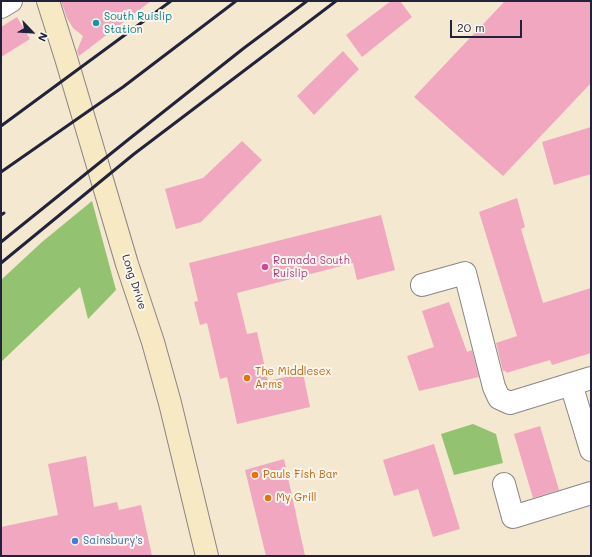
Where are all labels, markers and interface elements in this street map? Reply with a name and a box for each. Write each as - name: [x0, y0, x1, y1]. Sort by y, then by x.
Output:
- place label: South Ruislip Station: [104, 10, 172, 36]
- north arrow: [12, 12, 52, 52]
- scale bar: [452, 12, 524, 38]
- marker: South Ruislip Station: [91, 18, 101, 28]
- text: 20 m: [457, 19, 485, 35]
- text: N: [35, 30, 52, 44]
- street label: Long Drive: [119, 253, 149, 311]
- place label: Ramada South Ruislip: [273, 254, 350, 280]
- marker: Ramada South Ruislip: [260, 262, 270, 272]
- place label: The Middlesex Arms: [255, 365, 331, 391]
- marker: The Middlesex Arms: [242, 373, 252, 383]
- place label: Pauls Fish Bar: [263, 468, 338, 482]
- marker: Pauls Fish Bar: [250, 470, 260, 480]
- place label: My Grill: [276, 491, 317, 505]
- marker: My Grill: [263, 493, 273, 503]
- place label: Sainsbury's: [83, 534, 143, 548]
- marker: Sainsbury's: [70, 536, 80, 546]

